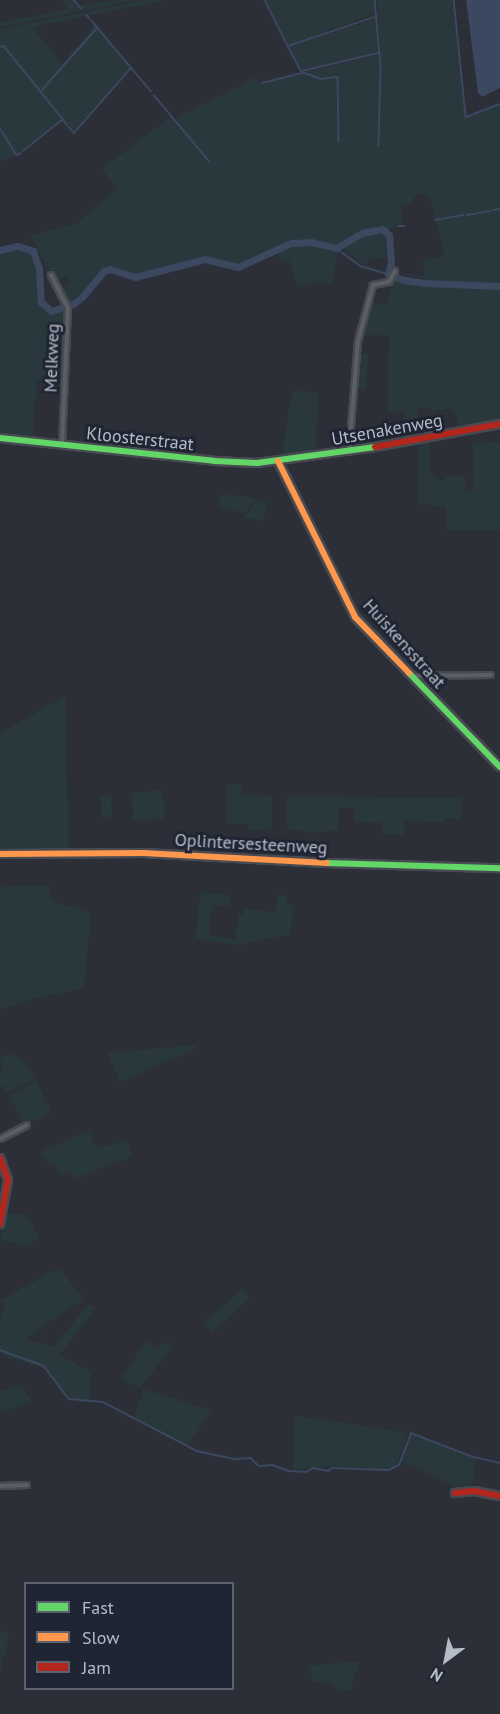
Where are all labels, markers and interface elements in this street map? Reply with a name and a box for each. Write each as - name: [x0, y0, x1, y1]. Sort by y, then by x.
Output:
- street label: Melkweg: [40, 323, 64, 393]
- street label: Utsenakenweg: [330, 410, 444, 450]
- street label: Kloosterstraat: [85, 423, 195, 455]
- street label: Huiskensstraat: [358, 595, 450, 693]
- street label: Oplintersesteenweg: [174, 829, 328, 859]
- legend: [24, 1582, 234, 1690]
- text: Fast: [82, 1596, 114, 1619]
- text: Slow: [82, 1626, 120, 1649]
- north arrow: [416, 1630, 476, 1690]
- text: Jam: [82, 1656, 111, 1679]
- text: N: [427, 1664, 446, 1687]

